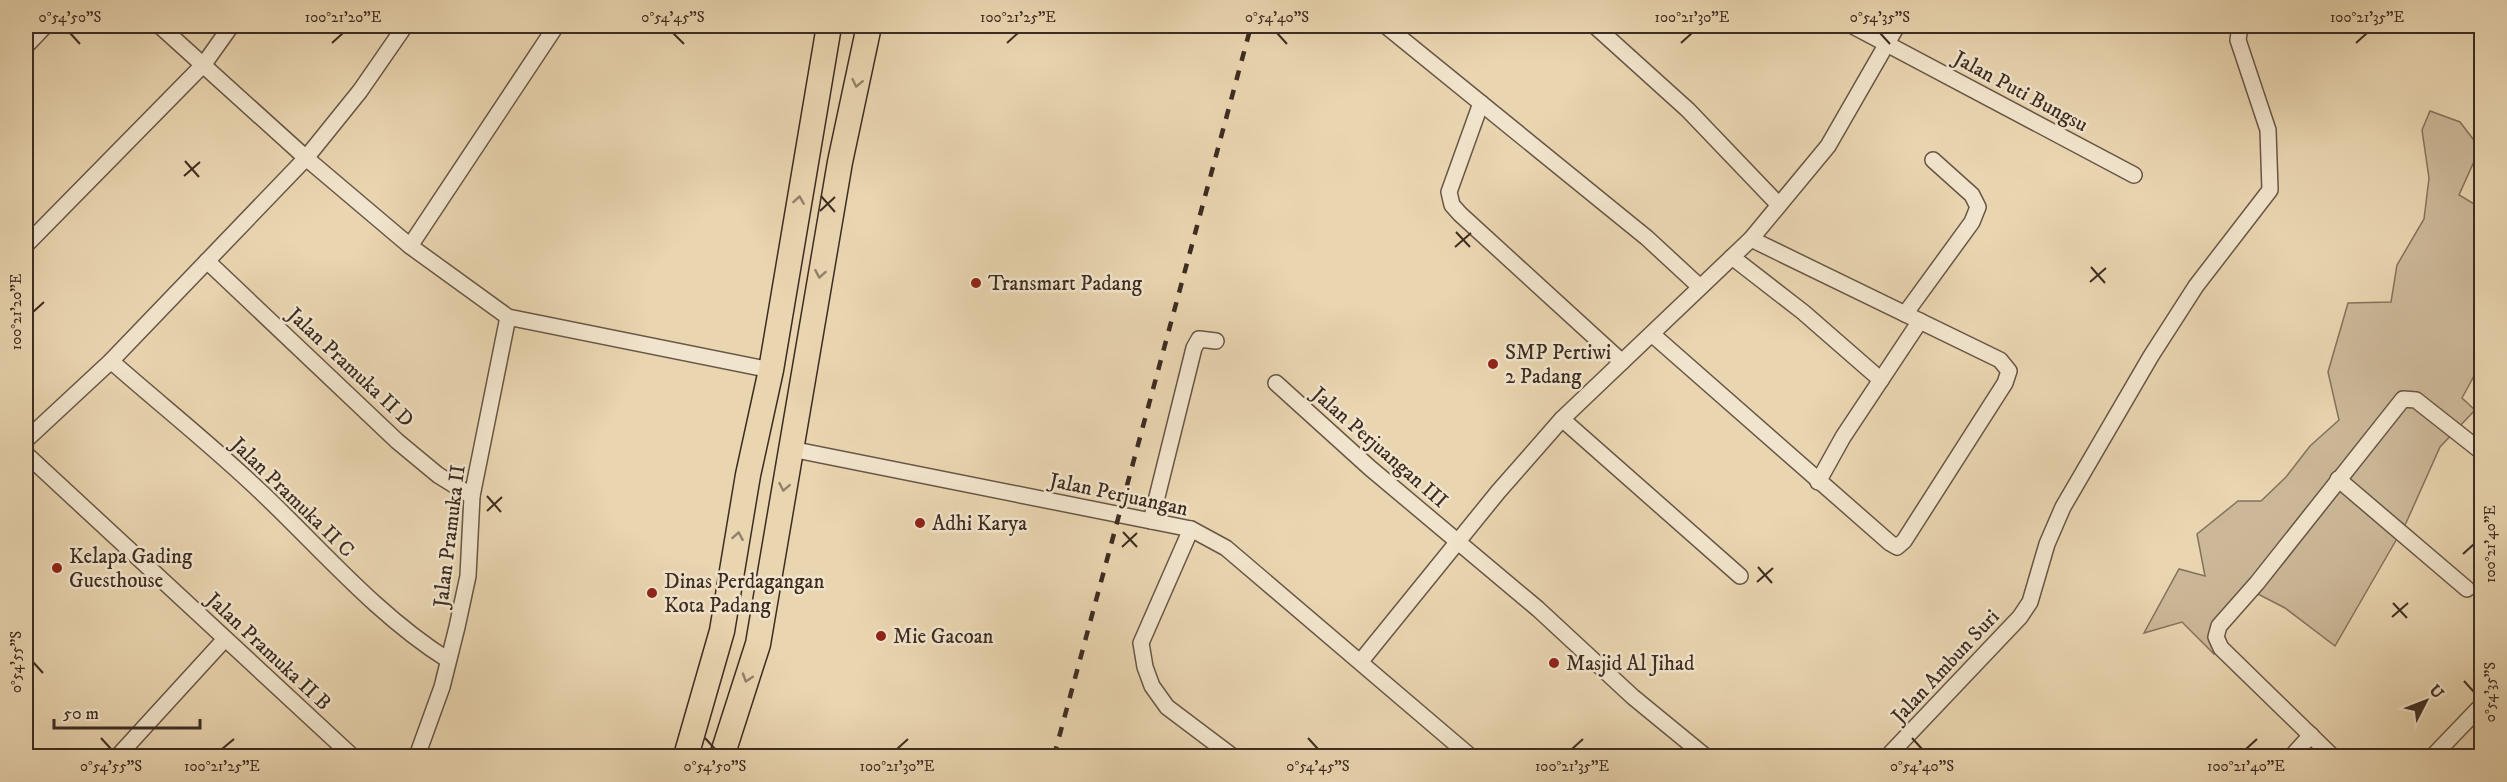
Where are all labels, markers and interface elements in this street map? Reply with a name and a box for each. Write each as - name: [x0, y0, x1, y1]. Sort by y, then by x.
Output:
- text: 0°54'50"S: [39, 8, 102, 27]
- text: 100°21'20"E: [305, 8, 382, 27]
- text: 0°54'45"S: [641, 8, 705, 27]
- text: 100°21'25"E: [980, 8, 1056, 27]
- text: 0°54'40"S: [1245, 8, 1309, 27]
- text: 100°21'30"E: [1655, 8, 1730, 27]
- text: 0°54'35"S: [1850, 8, 1910, 27]
- text: 100°21'35"E: [2330, 8, 2404, 27]
- street label: Jalan Puti Bungsu: [1947, 45, 2092, 138]
- one-way arrow: [851, 77, 864, 87]
- one-way arrow: [793, 195, 805, 205]
- one-way arrow: [815, 270, 827, 279]
- place label: Transmart Padang: [988, 271, 1143, 297]
- text: 100°21'20"E: [7, 273, 26, 350]
- marker: Transmart Padang: [969, 276, 983, 290]
- street label: Jalan Pramuka II D: [280, 301, 419, 433]
- place label: SMP Pertiwi 2 Padang: [1505, 340, 1611, 390]
- marker: SMP Pertiwi 2 Padang: [1486, 357, 1500, 371]
- street label: Jalan Perjuangan III: [1305, 380, 1453, 514]
- street label: Jalan Pramuka II C: [224, 431, 360, 563]
- street label: Jalan Pramuka II: [428, 463, 472, 611]
- street label: Jalan Perjuangan: [1045, 467, 1191, 522]
- one-way arrow: [778, 482, 791, 492]
- text: 100°21'40"E: [2481, 505, 2500, 583]
- place label: Adhi Karya: [932, 511, 1027, 537]
- marker: Adhi Karya: [913, 516, 927, 530]
- one-way arrow: [731, 532, 744, 542]
- place label: Kelapa Gading Guesthouse: [69, 544, 193, 594]
- marker: Kelapa Gading Guesthouse: [50, 561, 64, 575]
- place label: Dinas Perdagangan Kota Padang: [664, 569, 824, 619]
- street label: Jalan Pramuka II B: [199, 586, 336, 716]
- marker: Dinas Perdagangan Kota Padang: [645, 586, 659, 600]
- street label: Jalan Ambun Suri: [1885, 604, 2005, 731]
- place label: Mie Gacoan: [893, 624, 994, 650]
- marker: Mie Gacoan: [874, 629, 888, 643]
- text: 0°54'55"S: [7, 631, 26, 693]
- place label: Masjid Al Jihad: [1566, 651, 1695, 677]
- marker: Masjid Al Jihad: [1547, 656, 1561, 670]
- text: 0°54'35"S: [2481, 662, 2500, 722]
- north arrow: [2396, 671, 2456, 731]
- one-way arrow: [742, 672, 755, 683]
- text: U: [2425, 680, 2448, 703]
- scale bar: [54, 692, 200, 730]
- text: 50 m: [63, 703, 99, 725]
- text: 0°54'55"S: [80, 757, 142, 776]
- text: 100°21'25"E: [184, 757, 260, 776]
- text: 0°54'50"S: [684, 757, 747, 776]
- text: 100°21'30"E: [860, 757, 935, 776]
- text: 0°54'45"S: [1286, 757, 1350, 776]
- text: 100°21'35"E: [1535, 757, 1609, 776]
- text: 0°54'40"S: [1890, 757, 1954, 776]
- text: 100°21'40"E: [2207, 757, 2285, 776]

